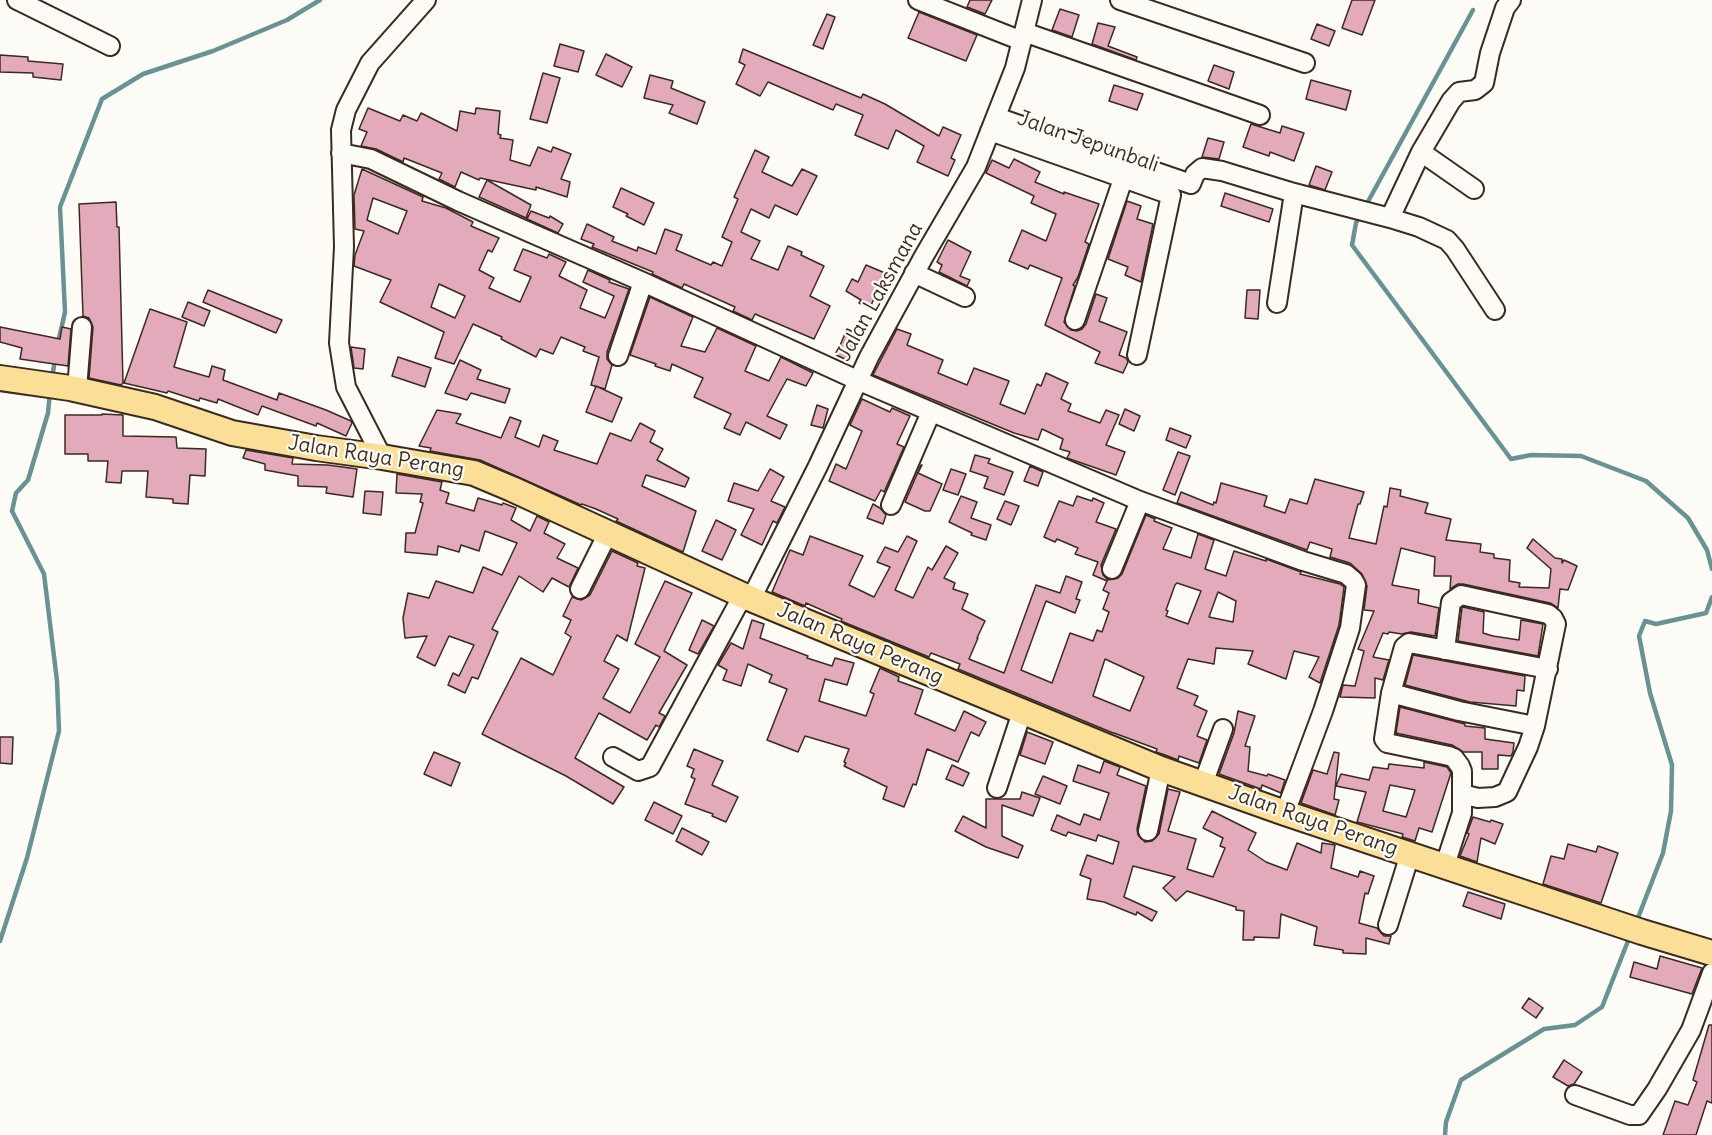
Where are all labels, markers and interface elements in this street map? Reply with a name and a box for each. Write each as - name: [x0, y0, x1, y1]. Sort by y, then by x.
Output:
- street label: Jalan Jepunbali: [1014, 106, 1162, 178]
- street label: Jalan Laksmana: [832, 218, 928, 366]
- street label: Jalan Raya Perang: [286, 431, 466, 483]
- street label: Jalan Raya Perang: [773, 598, 947, 690]
- street label: Jalan Raya Perang: [1225, 780, 1401, 862]

